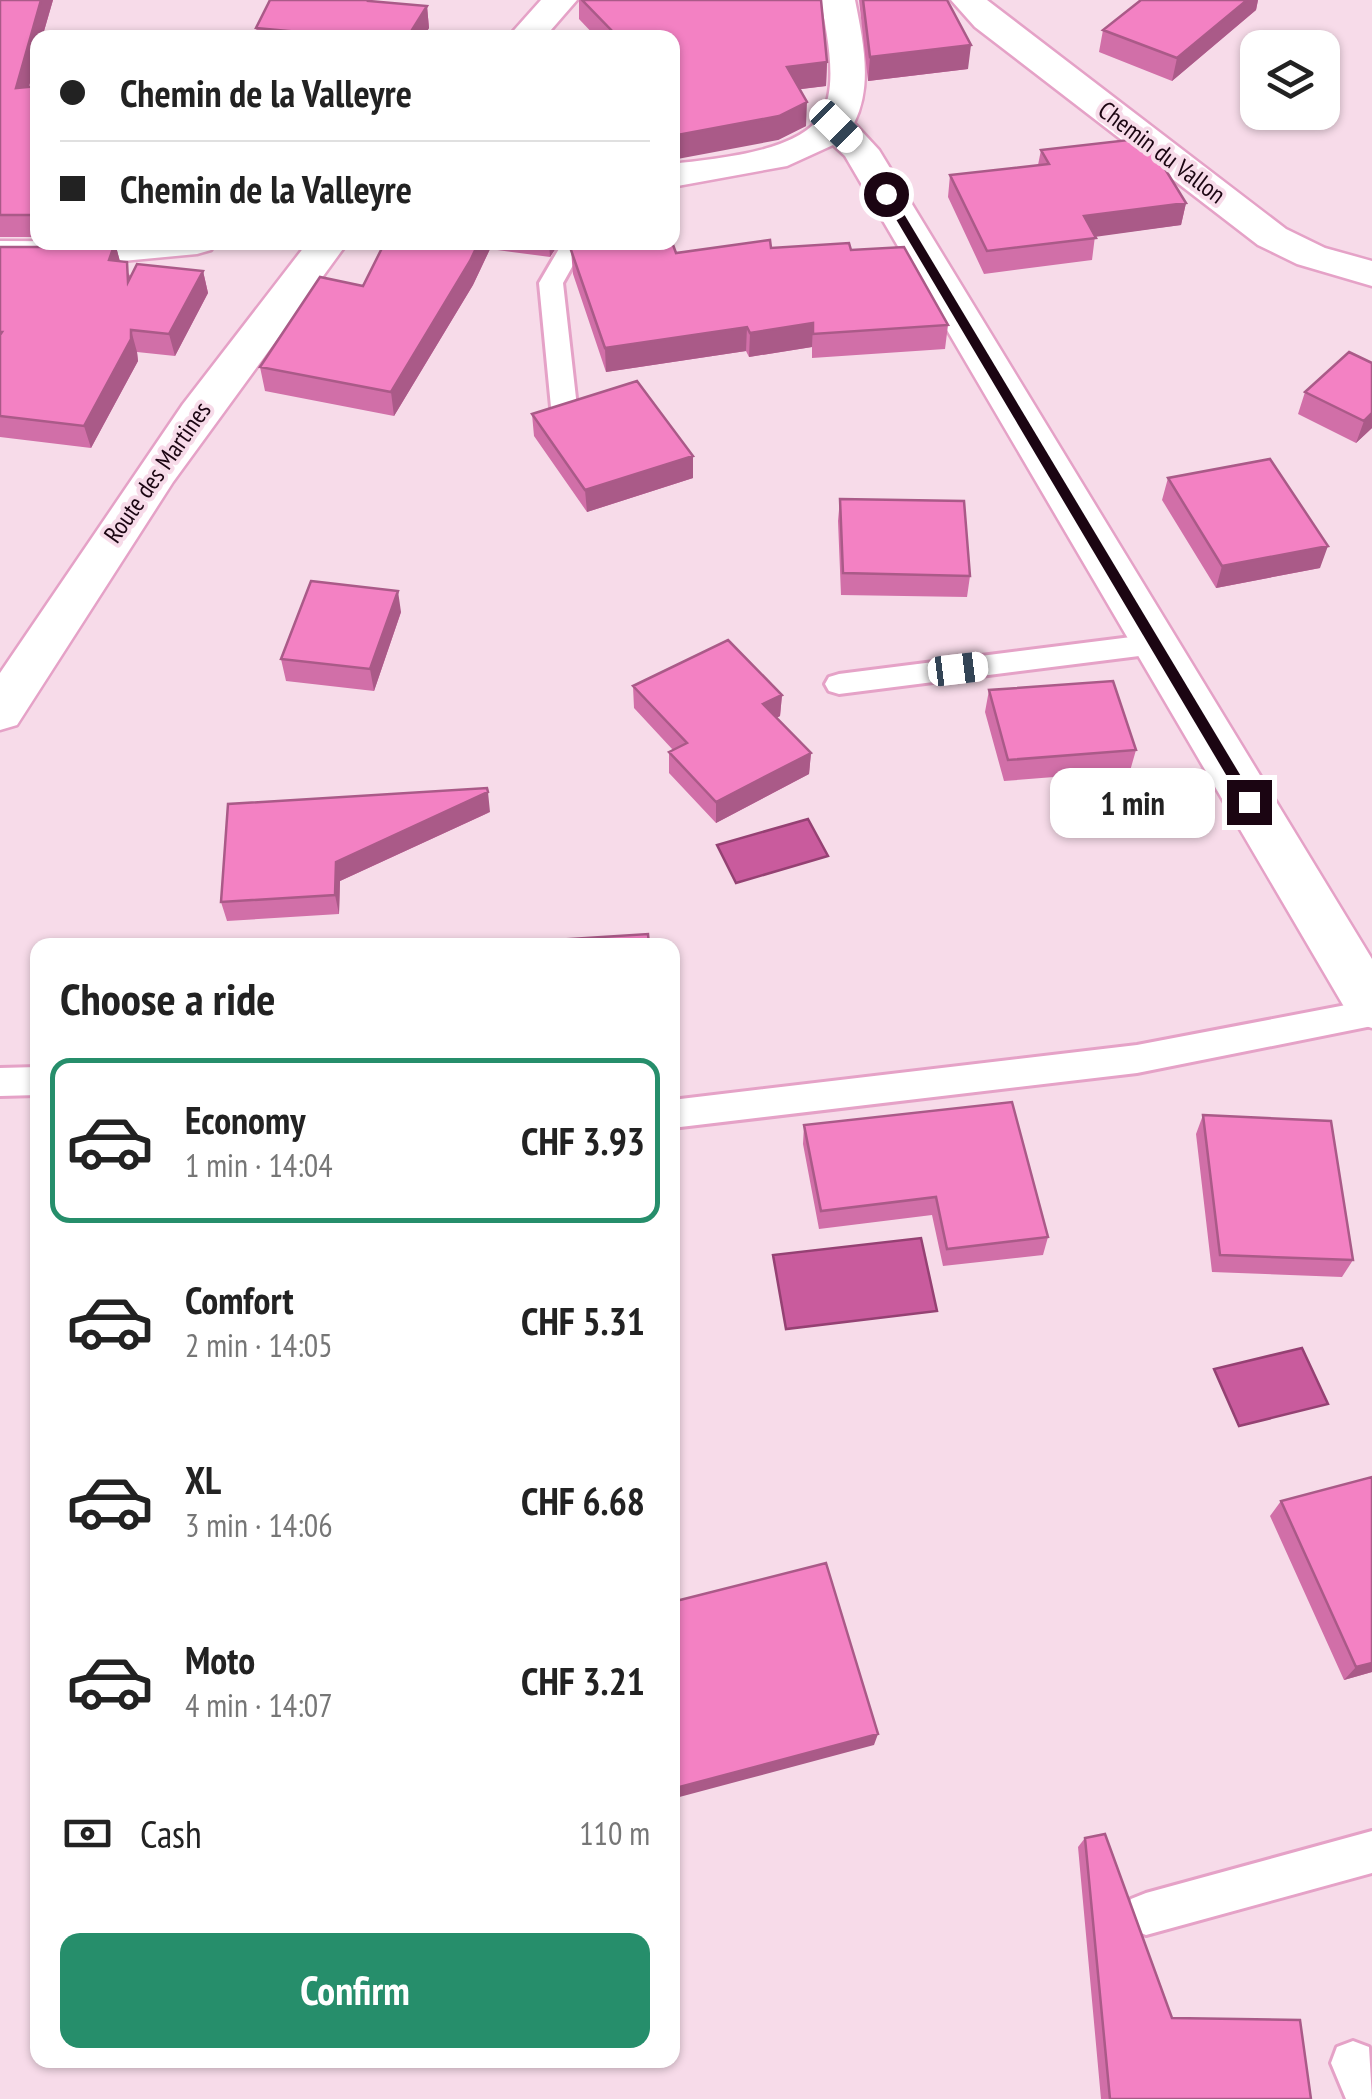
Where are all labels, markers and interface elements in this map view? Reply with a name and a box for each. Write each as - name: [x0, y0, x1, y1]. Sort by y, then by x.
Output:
- map controls: [1240, 30, 1340, 130]
- button: layers: [1240, 30, 1340, 130]
- text: Chemin de la Valleyre: [120, 68, 412, 117]
- car: [804, 94, 868, 158]
- street label: Chemin du Vallon: [1092, 94, 1232, 210]
- text: Chemin de la Valleyre: [120, 164, 412, 213]
- route start: [864, 172, 909, 217]
- street label: Route des Martines: [96, 395, 218, 549]
- car: [926, 650, 990, 688]
- callout: 1 min: [1049, 767, 1214, 837]
- route end: [1227, 780, 1272, 825]
- text: 1 min: [1100, 782, 1165, 824]
- text: Choose a ride: [60, 969, 275, 1027]
- text: Economy: [185, 1095, 305, 1144]
- icon: car: [65, 1096, 155, 1186]
- text: CHF 3.93: [521, 1116, 645, 1165]
- text: 1 min · 14:04: [185, 1144, 333, 1186]
- text: Comfort: [185, 1275, 294, 1324]
- icon: car: [65, 1276, 155, 1366]
- text: CHF 5.31: [521, 1296, 645, 1345]
- text: 2 min · 14:05: [185, 1324, 333, 1366]
- text: XL: [185, 1455, 221, 1504]
- icon: car: [65, 1456, 155, 1546]
- text: CHF 6.68: [521, 1476, 645, 1525]
- text: 3 min · 14:06: [185, 1504, 333, 1546]
- text: Moto: [185, 1635, 255, 1684]
- icon: car: [65, 1636, 155, 1726]
- text: CHF 3.21: [521, 1656, 645, 1705]
- text: 4 min · 14:07: [185, 1684, 333, 1726]
- icon: cash: [60, 1806, 115, 1861]
- text: Cash: [140, 1809, 202, 1858]
- text: 110 m: [579, 1812, 650, 1854]
- button: Confirm: [60, 1933, 650, 2048]

